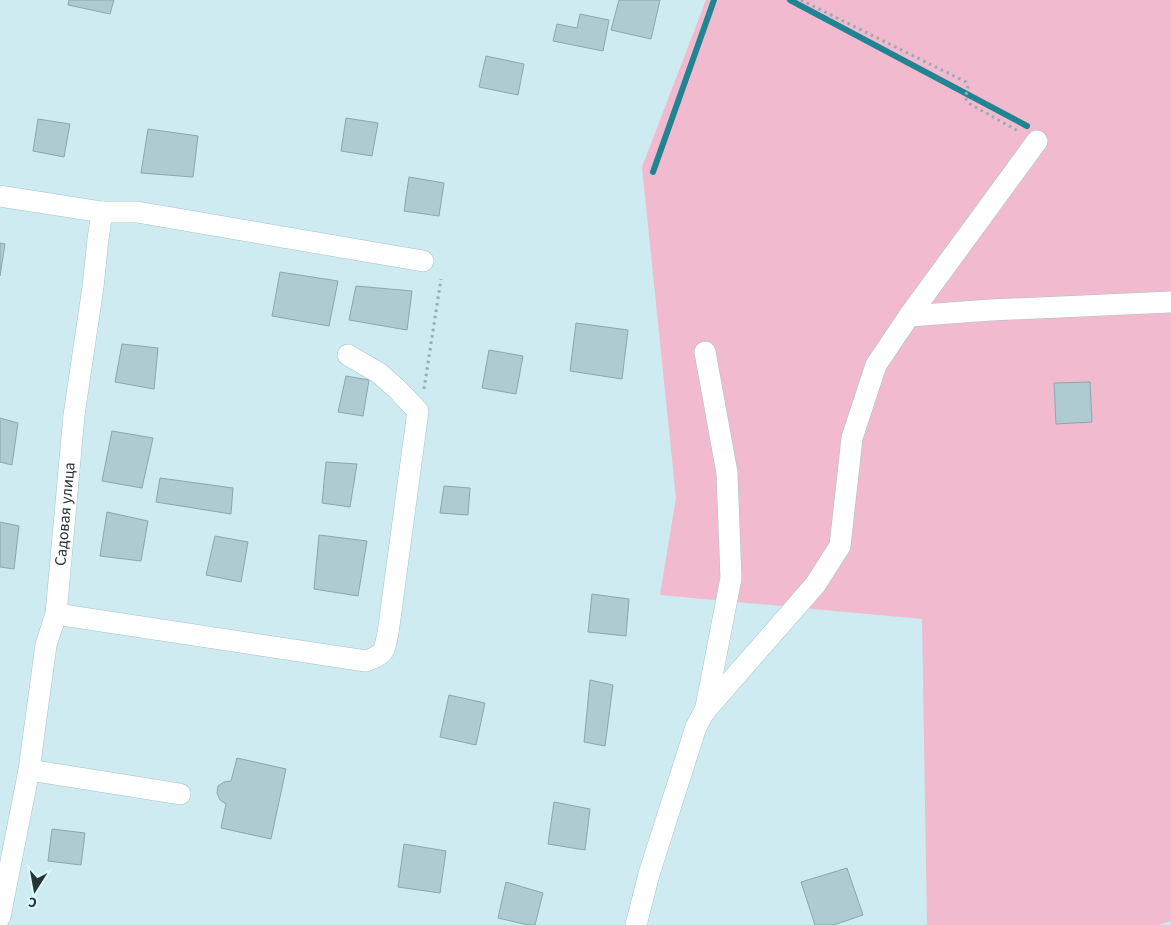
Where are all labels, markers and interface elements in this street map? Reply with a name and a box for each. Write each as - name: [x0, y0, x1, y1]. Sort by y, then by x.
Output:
- street label: Садовая улица: [49, 461, 81, 567]
- north arrow: [10, 865, 60, 915]
- text: С: [27, 891, 39, 912]

